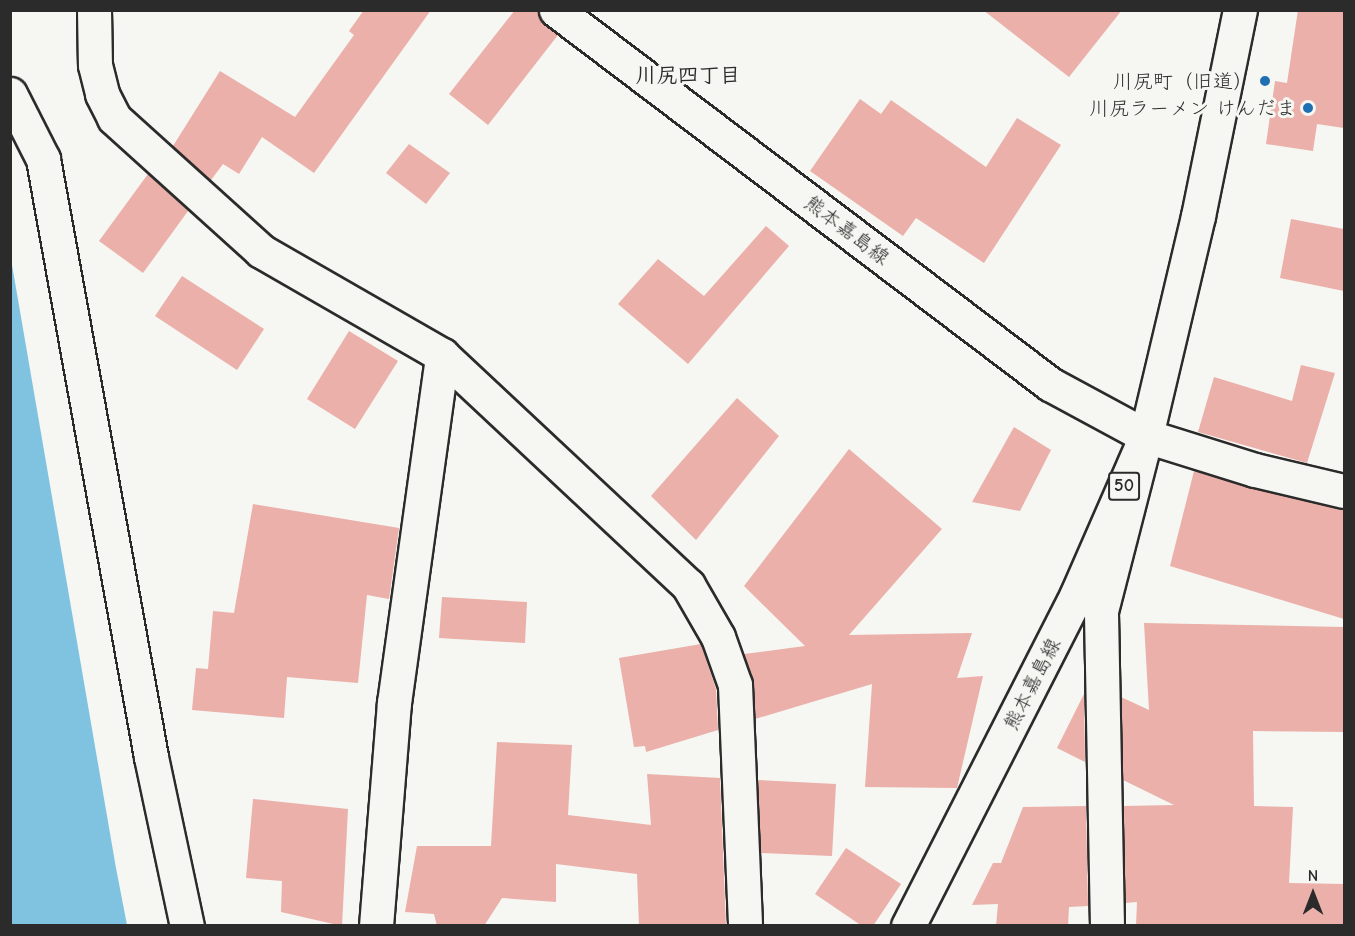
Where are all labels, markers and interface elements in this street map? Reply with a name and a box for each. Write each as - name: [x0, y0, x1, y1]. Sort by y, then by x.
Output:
- district label: 川尻四丁目: [636, 62, 740, 88]
- place label: 川尻町（旧道）: [1113, 69, 1253, 93]
- marker: 川尻町（旧道）: [1258, 74, 1272, 88]
- place label: 川尻ラーメン けんだま: [1089, 96, 1296, 120]
- marker: 川尻ラーメン けんだま: [1301, 101, 1315, 115]
- street label: 熊本嘉島線: [800, 190, 894, 270]
- road number: 50: [1108, 471, 1140, 501]
- street label: 熊本嘉島線: [999, 634, 1065, 734]
- north arrow: [1283, 864, 1343, 924]
- text: N: [1308, 867, 1318, 885]

